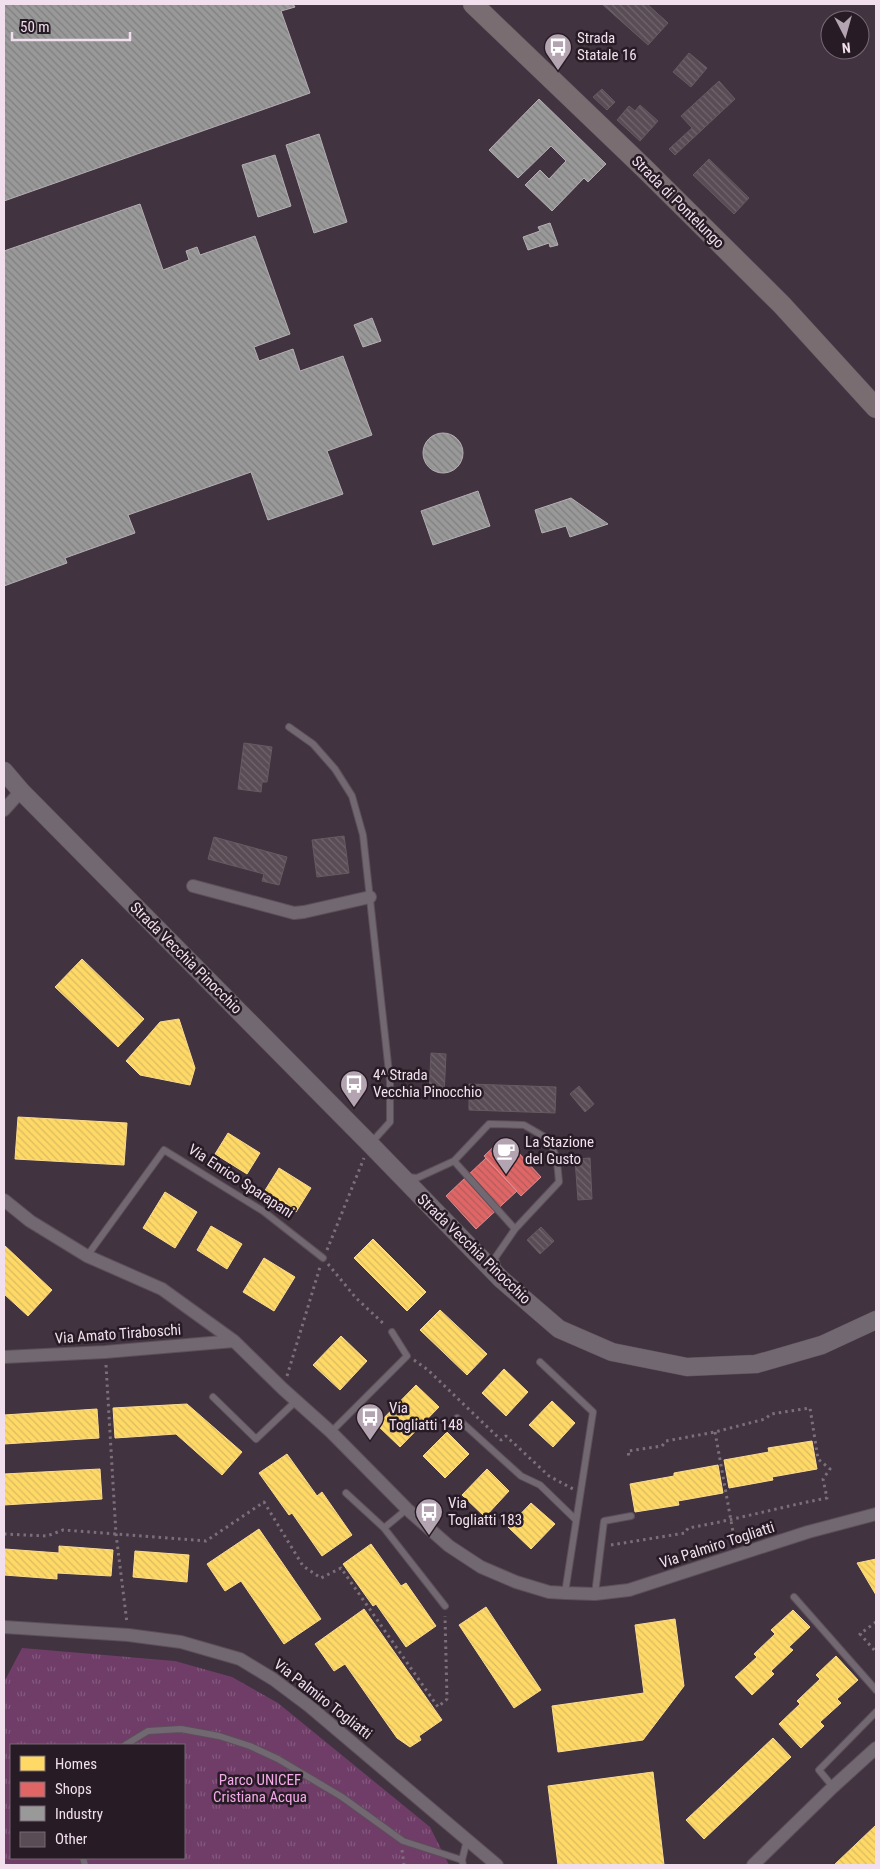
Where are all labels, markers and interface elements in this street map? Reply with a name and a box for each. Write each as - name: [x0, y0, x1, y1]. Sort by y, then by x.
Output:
- scale bar: [12, 10, 130, 42]
- north arrow: [820, 10, 870, 60]
- text: 50 m: [20, 18, 50, 36]
- place label: Strada Statale 16: [577, 29, 637, 64]
- bus stop icon: Strada Statale 16: [543, 32, 573, 71]
- text: N: [841, 40, 851, 56]
- street label: Strada di Pontelungo: [628, 152, 728, 252]
- street label: Strada Vecchia Pinocchio: [126, 898, 246, 1018]
- place label: 4^ Strada Vecchia Pinocchio: [373, 1066, 482, 1101]
- bus stop icon: 4^ Strada Vecchia Pinocchio: [339, 1069, 369, 1108]
- place label: La Stazione del Gusto: [525, 1133, 594, 1168]
- cafe icon: La Stazione del Gusto: [491, 1136, 521, 1175]
- street label: Via Enrico Sparapani: [185, 1140, 297, 1222]
- street label: Strada Vecchia Pinocchio: [414, 1190, 534, 1308]
- street label: Via Amato Tiraboschi: [54, 1321, 182, 1347]
- place label: Via Togliatti 148: [389, 1399, 463, 1434]
- bus stop icon: Via Togliatti 148: [355, 1402, 385, 1441]
- place label: Via Togliatti 183: [448, 1494, 522, 1529]
- bus stop icon: Via Togliatti 183: [414, 1497, 444, 1536]
- street label: Via Palmiro Togliatti: [657, 1518, 777, 1572]
- street label: Via Palmiro Togliatti: [270, 1655, 376, 1743]
- legend: [10, 1744, 185, 1859]
- text: Homes: [55, 1755, 97, 1773]
- park label: Parco UNICEF Cristiana Acqua: [213, 1771, 307, 1806]
- text: Shops: [55, 1780, 92, 1798]
- text: Industry: [55, 1805, 103, 1823]
- text: Other: [55, 1830, 88, 1848]

